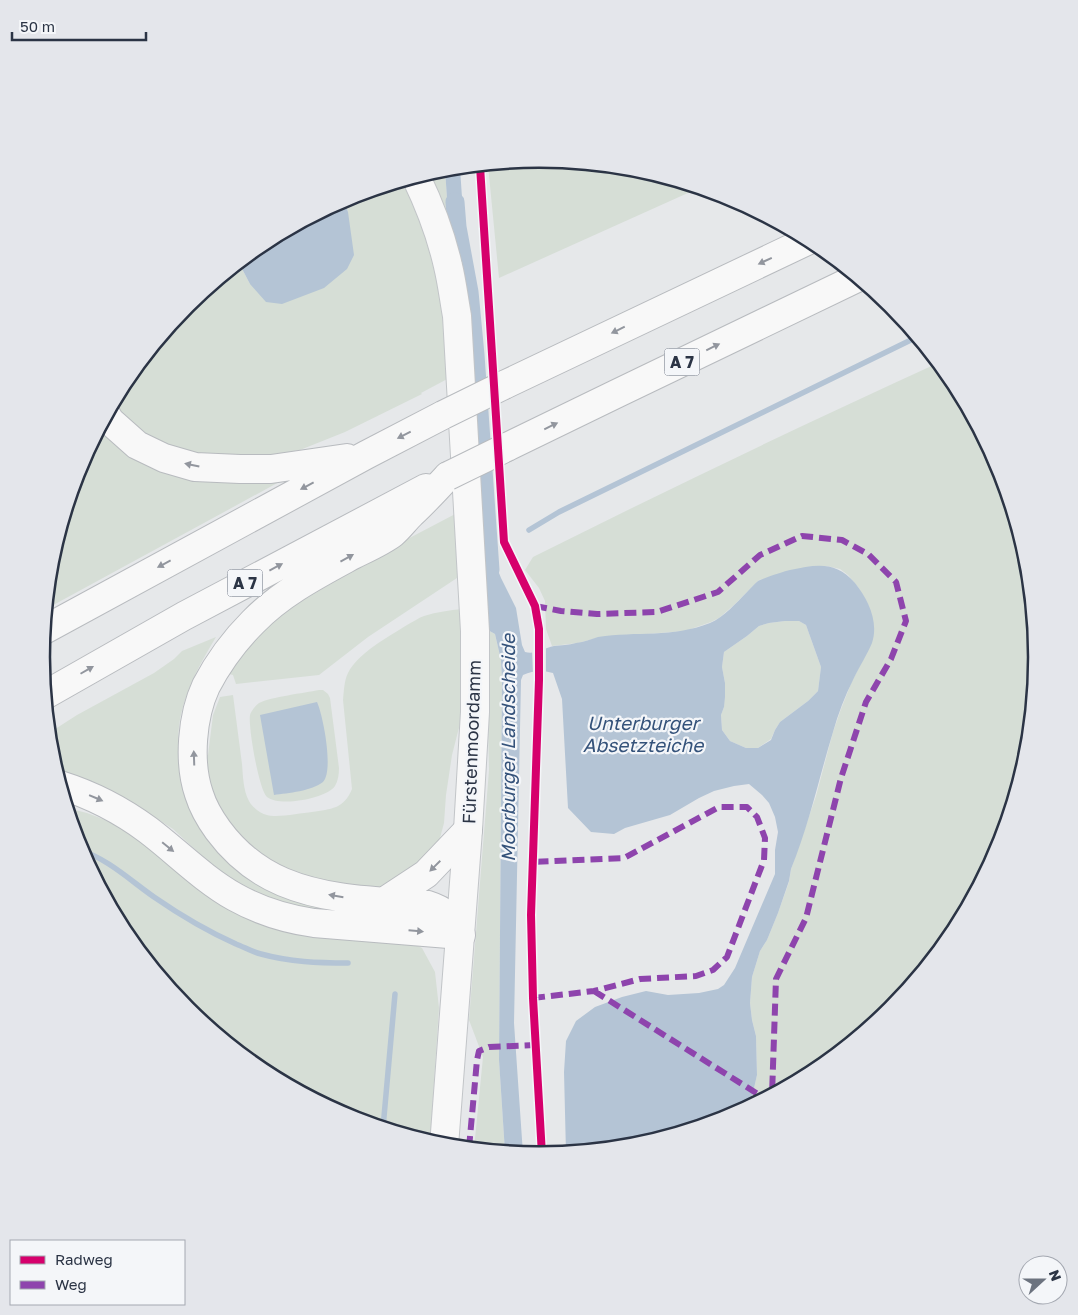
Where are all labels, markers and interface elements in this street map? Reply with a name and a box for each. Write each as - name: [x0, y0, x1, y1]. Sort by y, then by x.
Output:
- scale bar: [12, 10, 146, 42]
- text: 50 m: [20, 17, 55, 35]
- one-way arrow: [758, 257, 772, 265]
- one-way arrow: [611, 326, 625, 334]
- one-way arrow: [706, 343, 720, 351]
- road number: A 7: [664, 348, 700, 376]
- one-way arrow: [544, 422, 558, 430]
- one-way arrow: [397, 431, 412, 439]
- one-way arrow: [184, 461, 199, 469]
- one-way arrow: [301, 482, 314, 491]
- one-way arrow: [340, 554, 355, 562]
- one-way arrow: [157, 560, 172, 568]
- one-way arrow: [269, 563, 283, 571]
- road number: A 7: [228, 570, 262, 596]
- water label: Moorburger Landscheide: [496, 632, 519, 862]
- street label: Fürstenmoordamm: [457, 659, 485, 824]
- one-way arrow: [81, 666, 94, 675]
- water label: Unterburger Absetzteiche: [583, 711, 705, 756]
- one-way arrow: [189, 750, 197, 766]
- one-way arrow: [89, 795, 103, 803]
- one-way arrow: [161, 841, 174, 852]
- one-way arrow: [429, 860, 441, 872]
- one-way arrow: [328, 892, 344, 900]
- one-way arrow: [408, 927, 424, 935]
- legend: [10, 1240, 185, 1305]
- text: Radweg: [55, 1250, 113, 1268]
- north arrow: [1018, 1255, 1068, 1305]
- text: N: [1046, 1267, 1065, 1283]
- text: Weg: [55, 1275, 87, 1293]

